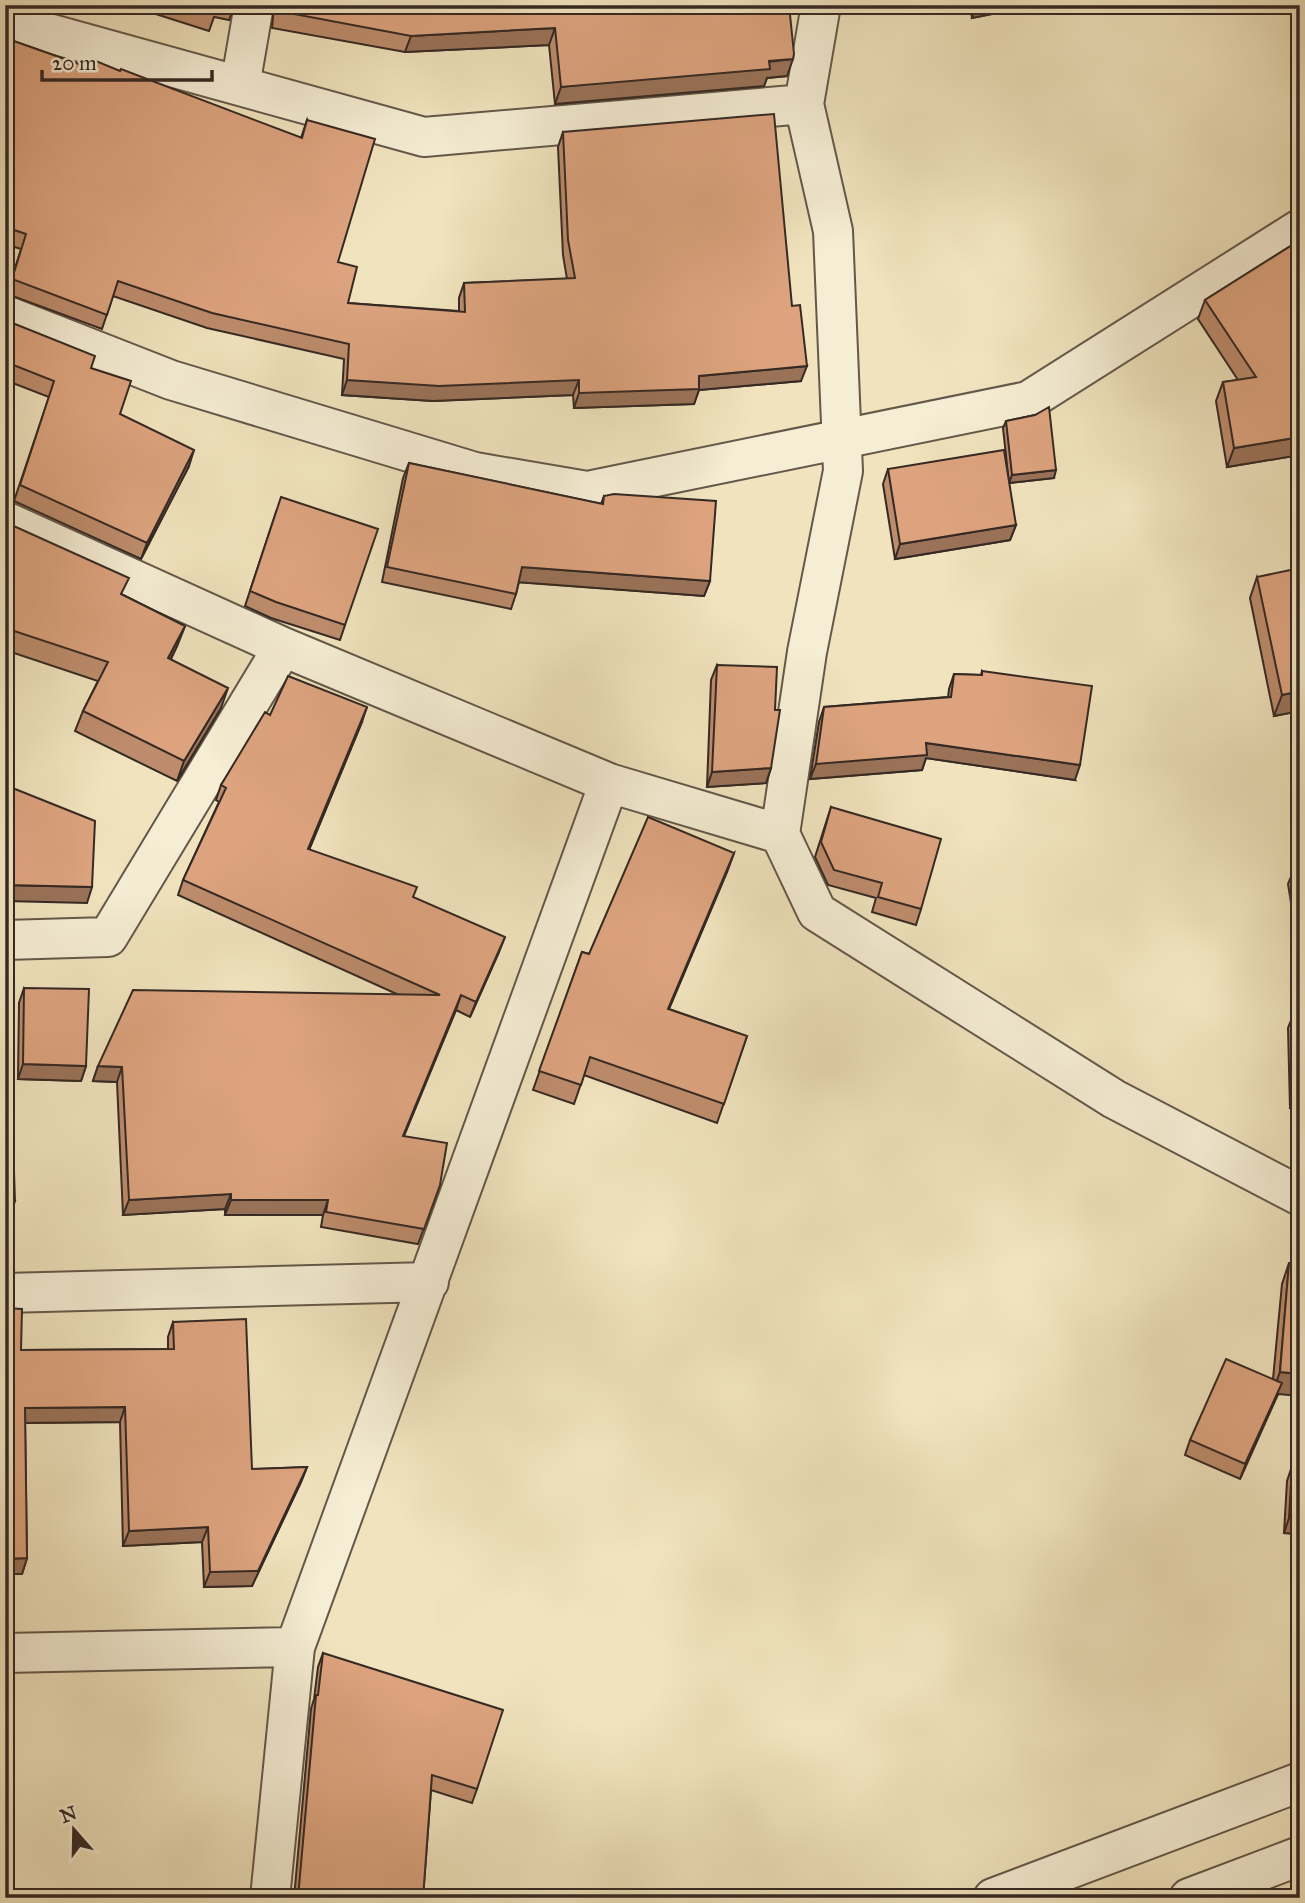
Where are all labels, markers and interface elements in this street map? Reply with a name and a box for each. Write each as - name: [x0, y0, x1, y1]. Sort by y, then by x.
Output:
- scale bar: [42, 38, 212, 82]
- text: 20 m: [52, 50, 97, 76]
- north arrow: [38, 1794, 108, 1864]
- text: N: [57, 1801, 80, 1828]

